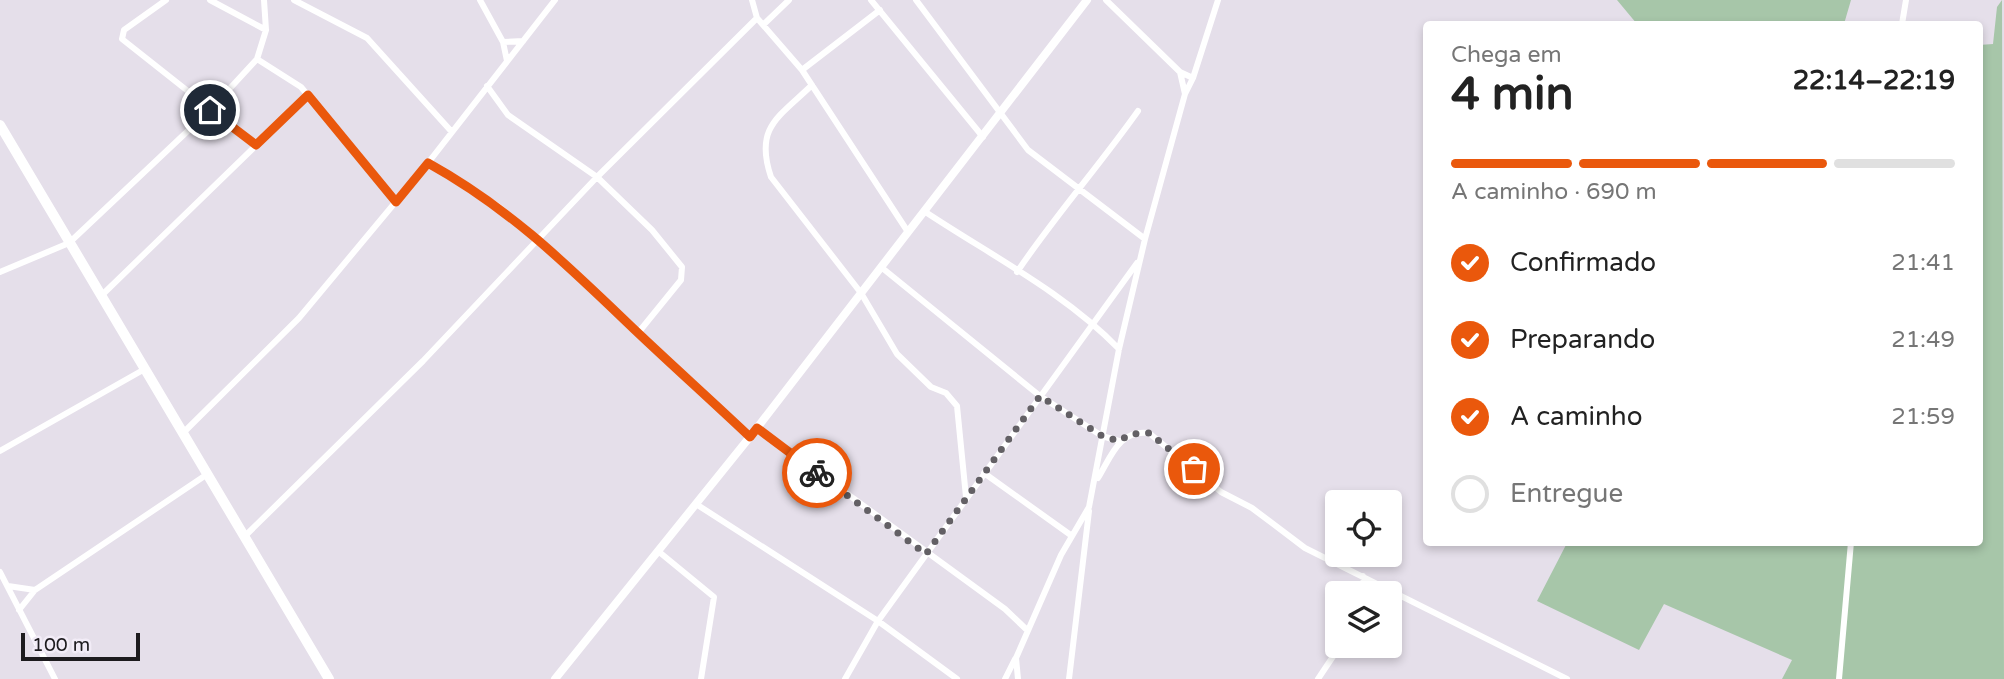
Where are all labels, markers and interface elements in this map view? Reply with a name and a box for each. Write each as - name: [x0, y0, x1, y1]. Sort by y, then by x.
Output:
- text: Chega em: [1451, 41, 1562, 69]
- text: 22:14–22:19: [1793, 65, 1955, 96]
- text: 4 min: [1451, 67, 1574, 122]
- pin: [180, 80, 240, 140]
- icon: home: [191, 91, 229, 129]
- text: A caminho · 690 m: [1451, 178, 1657, 206]
- icon: check: [1451, 244, 1489, 282]
- text: Confirmado: [1510, 247, 1656, 278]
- text: 21:41: [1891, 249, 1955, 277]
- icon: check: [1451, 321, 1489, 359]
- text: Preparando: [1510, 324, 1655, 355]
- text: 21:49: [1891, 326, 1955, 354]
- icon: check: [1451, 398, 1489, 436]
- text: A caminho: [1510, 401, 1642, 432]
- text: 21:59: [1891, 403, 1955, 431]
- courier: [782, 438, 852, 508]
- pin: [1164, 439, 1224, 499]
- icon: bag: [1175, 450, 1213, 488]
- icon: bike: [798, 454, 836, 492]
- text: Entregue: [1510, 478, 1623, 509]
- map controls: [1325, 490, 1402, 658]
- button: locate: [1325, 490, 1402, 567]
- button: layers: [1325, 581, 1402, 658]
- scale bar: [21, 630, 140, 662]
- text: 100 m: [32, 634, 90, 656]

